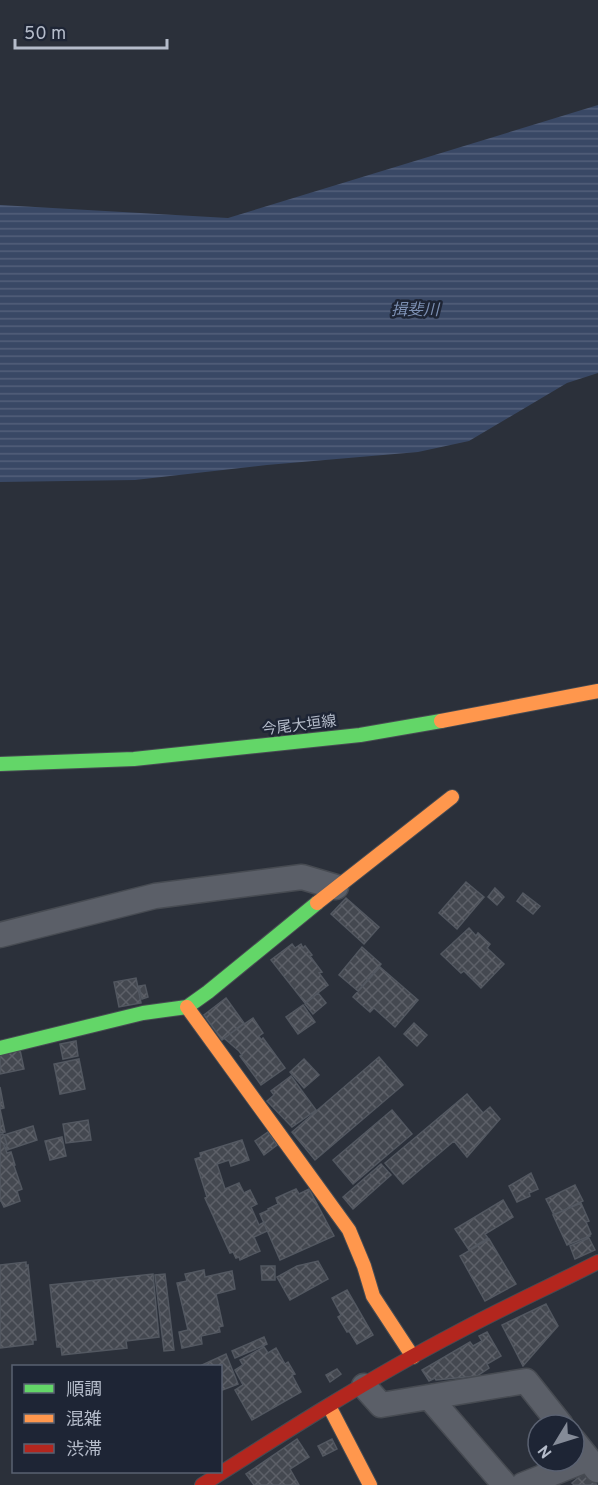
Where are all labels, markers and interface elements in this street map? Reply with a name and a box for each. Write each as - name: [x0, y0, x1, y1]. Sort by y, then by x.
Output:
- scale bar: [15, 12, 166, 50]
- text: 50 m: [24, 23, 66, 46]
- water label: 揖斐川: [391, 301, 441, 321]
- street label: 今尾大垣線: [261, 712, 338, 740]
- legend: [12, 1365, 222, 1473]
- text: 順調: [66, 1379, 102, 1402]
- text: 混雑: [66, 1409, 102, 1432]
- north arrow: [526, 1413, 586, 1473]
- text: 渋滞: [66, 1439, 102, 1462]
- text: N: [534, 1440, 557, 1462]

